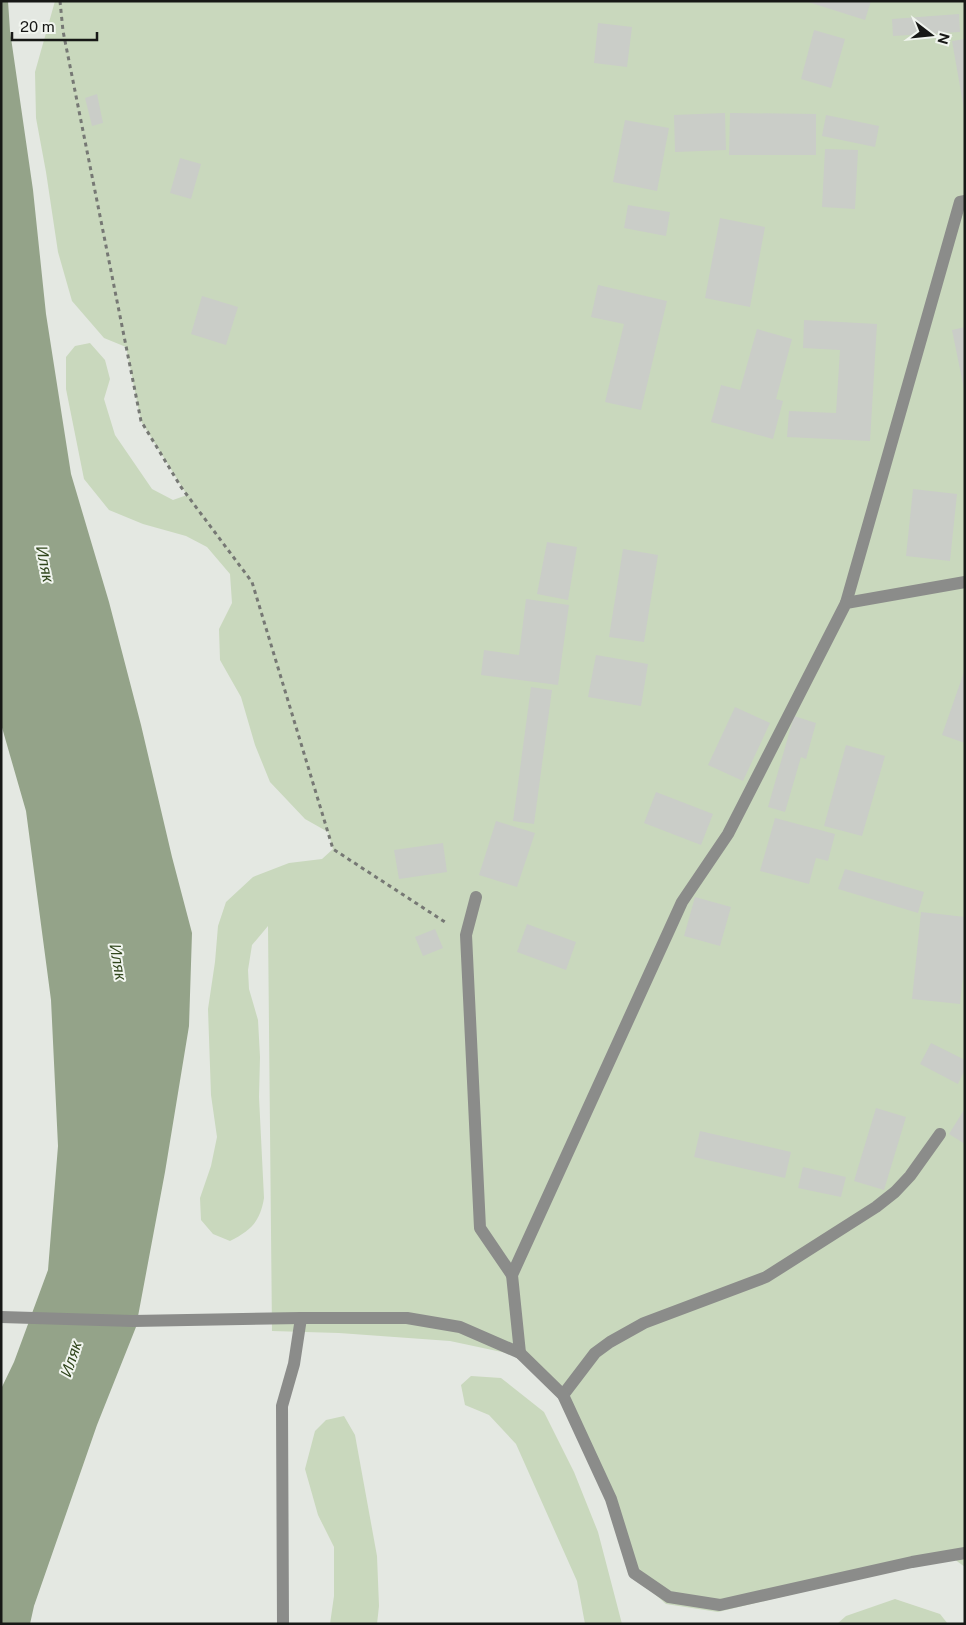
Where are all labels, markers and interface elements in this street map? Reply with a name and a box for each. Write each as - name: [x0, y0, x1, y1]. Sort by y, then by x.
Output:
- scale bar: [12, 10, 98, 42]
- north arrow: [906, 10, 956, 60]
- text: 20 m: [20, 18, 55, 35]
- text: N: [934, 31, 953, 46]
- water label: Иляк: [32, 544, 58, 585]
- water label: Иляк: [105, 942, 131, 983]
- water label: Иляк: [56, 1337, 86, 1379]

